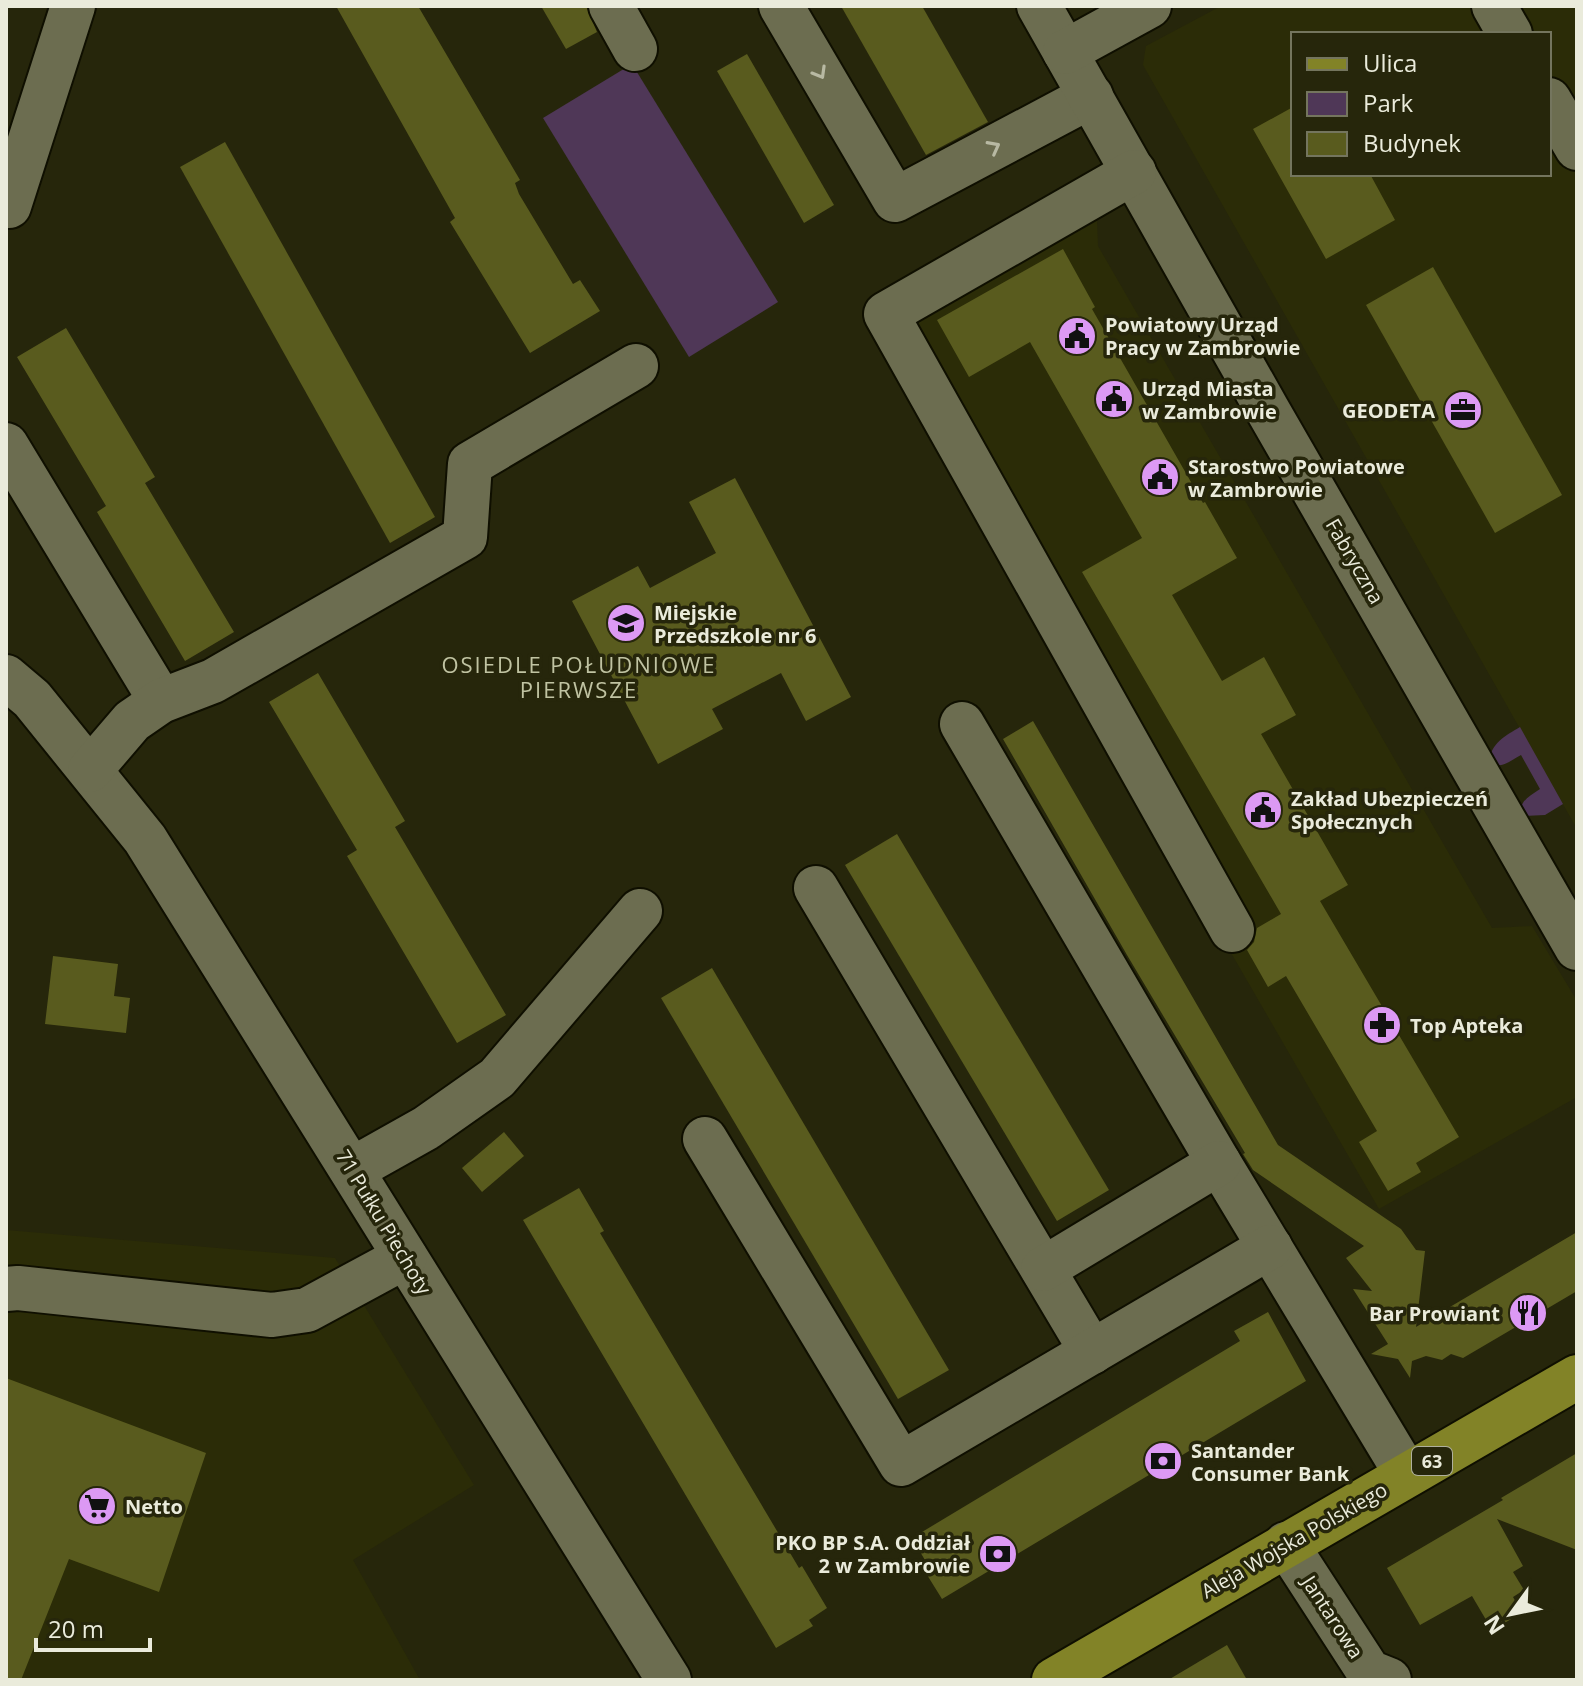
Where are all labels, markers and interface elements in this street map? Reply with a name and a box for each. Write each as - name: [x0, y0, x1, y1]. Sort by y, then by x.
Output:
- legend: [1291, 32, 1551, 176]
- text: Ulica: [1363, 46, 1417, 79]
- one-way arrow: [810, 64, 826, 79]
- text: Park: [1363, 86, 1414, 119]
- text: Budynek: [1363, 126, 1461, 159]
- one-way arrow: [986, 142, 1000, 157]
- place label: Powiatowy Urząd Pracy w Zambrowie: [1105, 311, 1300, 361]
- public building icon: Powiatowy Urząd Pracy w Zambrowie: [1056, 315, 1098, 357]
- place label: Urząd Miasta w Zambrowie: [1142, 375, 1277, 425]
- public building icon: Urząd Miasta w Zambrowie: [1093, 378, 1135, 420]
- office icon: GEODETA: [1442, 389, 1484, 431]
- place label: GEODETA: [1342, 397, 1435, 424]
- place label: Starostwo Powiatowe w Zambrowie: [1188, 453, 1405, 503]
- public building icon: Starostwo Powiatowe w Zambrowie: [1139, 456, 1181, 498]
- street label: Fabryczna: [1320, 513, 1390, 609]
- place label: Miejskie Przedszkole nr 6: [654, 599, 816, 649]
- school or university icon: Miejskie Przedszkole nr 6: [605, 602, 647, 644]
- district label: OSIEDLE POŁUDNIOWE PIERWSZE: [441, 649, 717, 704]
- place label: Zakład Ubezpieczeń Społecznych: [1291, 785, 1488, 835]
- public building icon: Zakład Ubezpieczeń Społecznych: [1242, 789, 1284, 831]
- pharmacy icon: Top Apteka: [1361, 1004, 1403, 1046]
- place label: Top Apteka: [1410, 1012, 1523, 1039]
- street label: 71 Pułku Piechoty: [330, 1144, 438, 1300]
- restaurant icon: Bar Prowiant: [1507, 1292, 1549, 1334]
- place label: Bar Prowiant: [1369, 1300, 1500, 1327]
- place label: Santander Consumer Bank: [1191, 1437, 1350, 1487]
- bank icon: Santander Consumer Bank: [1142, 1440, 1184, 1482]
- road number: 63: [1412, 1447, 1452, 1475]
- street label: Aleja Wojska Polskiego: [1196, 1476, 1392, 1604]
- supermarket icon: Netto: [76, 1485, 118, 1527]
- place label: Netto: [125, 1493, 183, 1520]
- place label: PKO BP S.A. Oddział 2 w Zambrowie: [775, 1529, 971, 1579]
- bank icon: PKO BP S.A. Oddział 2 w Zambrowie: [977, 1533, 1019, 1575]
- street label: Jantarowa: [1295, 1569, 1370, 1664]
- north arrow: [1471, 1574, 1551, 1654]
- scale bar: [36, 1602, 150, 1652]
- text: N: [1476, 1610, 1511, 1641]
- text: 20 m: [48, 1612, 104, 1645]

